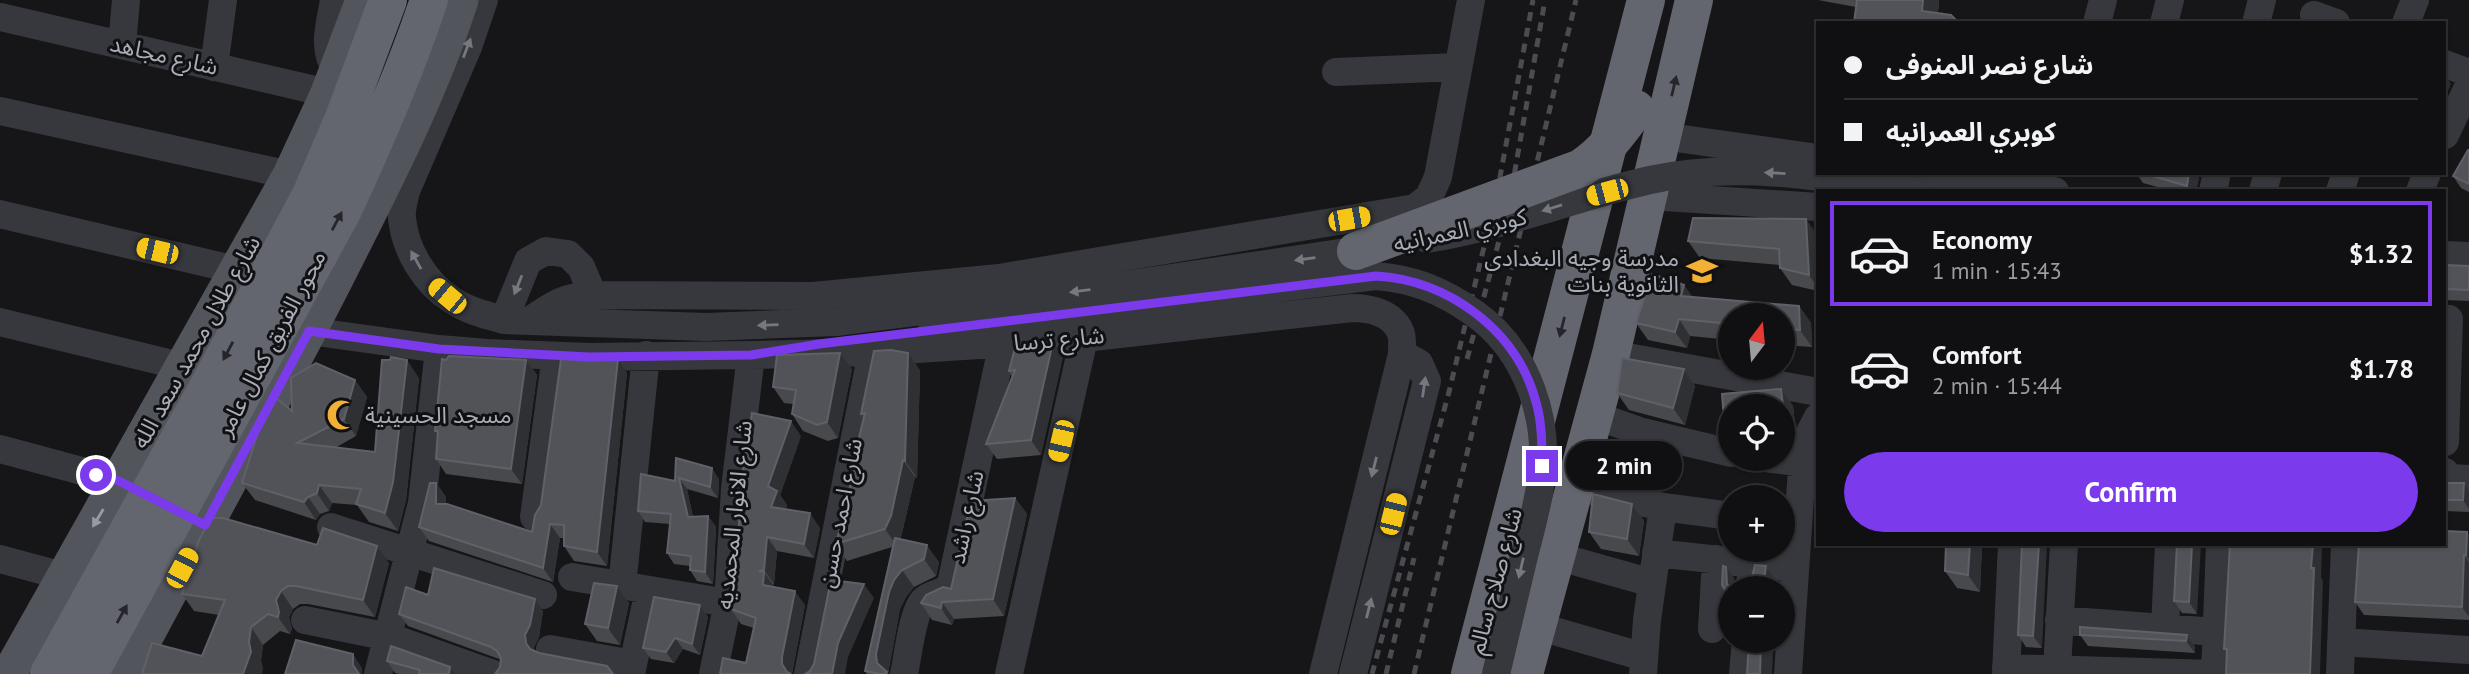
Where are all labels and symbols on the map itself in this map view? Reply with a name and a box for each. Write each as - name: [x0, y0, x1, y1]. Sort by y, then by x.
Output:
- street label: شارع مجاهد: [107, 28, 221, 84]
- one-way arrow: [462, 38, 473, 59]
- one-way arrow: [1669, 75, 1680, 97]
- one-way arrow: [1764, 167, 1786, 178]
- car: [1584, 176, 1631, 208]
- street label: كوبري العمرانيه: [1390, 201, 1531, 261]
- one-way arrow: [1541, 204, 1562, 214]
- car: [1327, 205, 1372, 233]
- one-way arrow: [331, 211, 343, 231]
- street label: شارع طلال محمد سعد الله: [125, 230, 269, 455]
- car: [135, 236, 180, 266]
- place label: مدرسة وجيه البغدادى الثانوية بنات: [1484, 243, 1679, 298]
- street label: محور الفريق كمال عامر: [209, 245, 332, 441]
- one-way arrow: [410, 250, 422, 269]
- one-way arrow: [1294, 254, 1316, 265]
- school or university icon: مدرسة وجيه البغدادى الثانوية بنات: [1685, 254, 1719, 288]
- car: [425, 274, 470, 318]
- one-way arrow: [512, 274, 523, 295]
- one-way arrow: [1069, 286, 1091, 297]
- north arrow: [1718, 303, 1796, 380]
- one-way arrow: [1556, 316, 1567, 338]
- one-way arrow: [756, 319, 778, 330]
- street label: شارع ترسا: [1012, 320, 1106, 360]
- one-way arrow: [222, 341, 233, 361]
- one-way arrow: [1419, 376, 1430, 398]
- mosque icon: مسجد الحسينية: [325, 398, 359, 432]
- place label: مسجد الحسينية: [365, 400, 512, 429]
- car: [1047, 418, 1076, 464]
- street label: شارع الانوار المحمديه: [709, 419, 761, 611]
- street label: شارع احمد حسن: [811, 436, 871, 591]
- callout: 2 min: [1566, 442, 1682, 490]
- route end: [1526, 450, 1558, 482]
- one-way arrow: [1368, 457, 1379, 479]
- route start: [80, 459, 112, 491]
- street label: شارع راشد: [941, 468, 992, 567]
- car: [1378, 491, 1409, 537]
- street label: شارع صلاح سالم: [1461, 505, 1531, 658]
- one-way arrow: [91, 508, 104, 527]
- car: [163, 545, 202, 591]
- one-way arrow: [1515, 557, 1526, 579]
- one-way arrow: [1364, 597, 1375, 619]
- one-way arrow: [116, 605, 128, 624]

